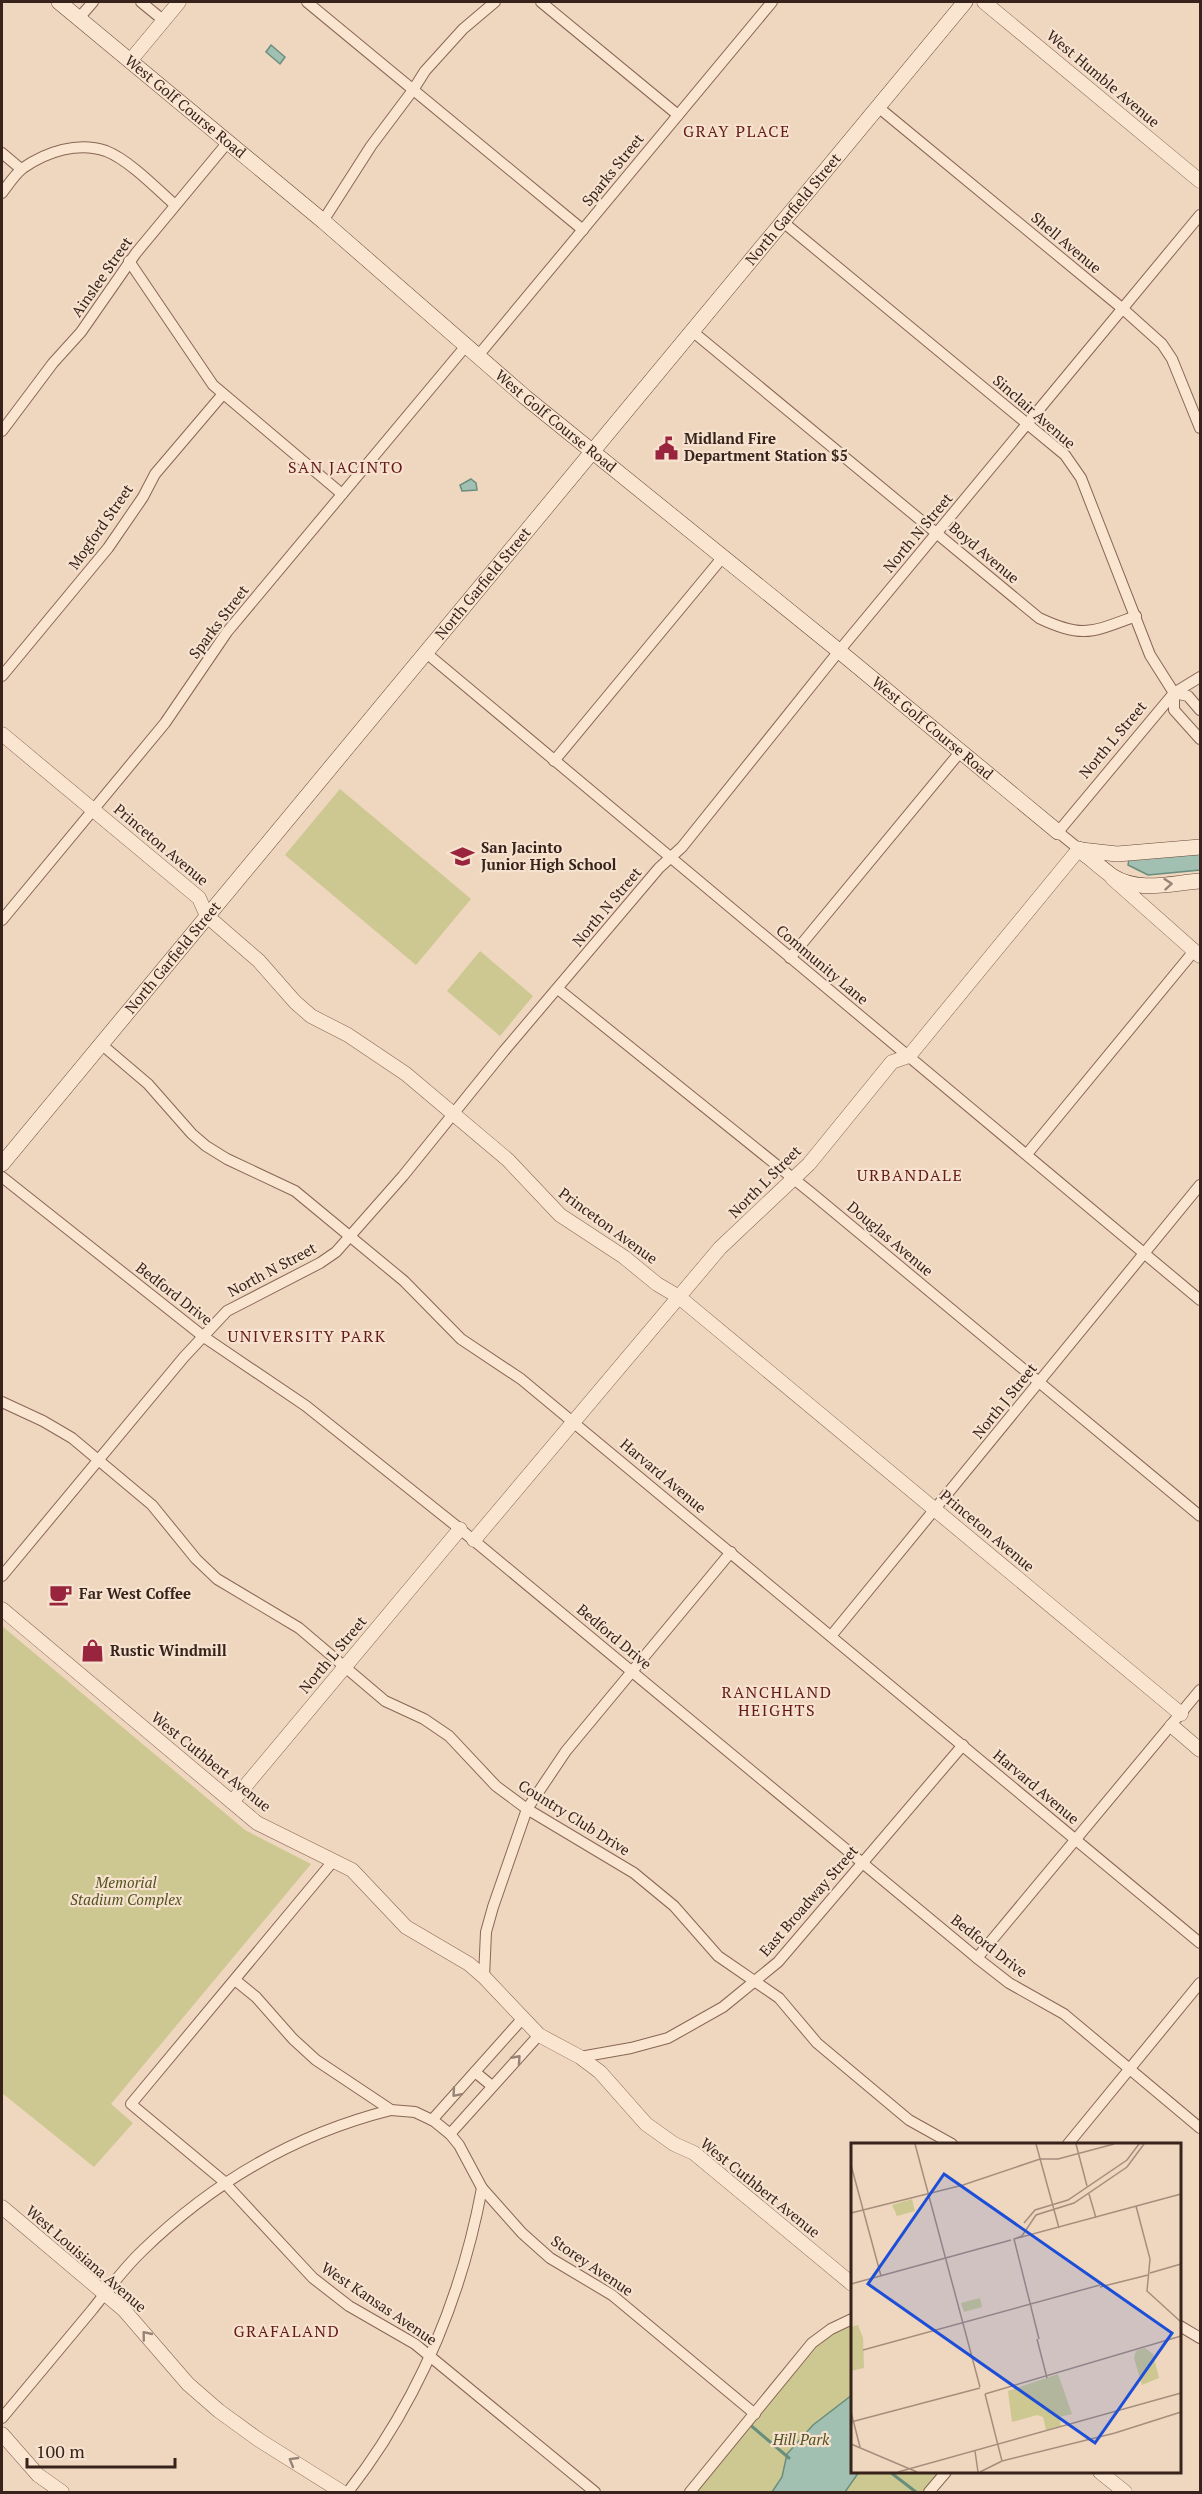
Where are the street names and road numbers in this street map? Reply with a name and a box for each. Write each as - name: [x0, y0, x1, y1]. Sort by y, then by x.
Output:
- street label: West Humble Avenue: [1043, 25, 1164, 131]
- street label: West Golf Course Road: [121, 50, 251, 162]
- street label: Sparks Street: [577, 129, 648, 210]
- street label: North Garfield Street: [740, 148, 845, 269]
- street label: Shell Avenue: [1027, 207, 1106, 277]
- street label: Ainslee Street: [66, 232, 136, 320]
- street label: West Golf Course Road: [491, 365, 621, 476]
- street label: Sinclair Avenue: [989, 370, 1080, 453]
- street label: Mogford Street: [63, 479, 137, 573]
- street label: North N Street: [878, 488, 957, 576]
- street label: Boyd Avenue: [945, 517, 1024, 587]
- street label: North Garfield Street: [430, 522, 535, 643]
- street label: Sparks Street: [184, 580, 253, 662]
- street label: West Golf Course Road: [868, 671, 998, 783]
- street label: North L Street: [1074, 696, 1151, 782]
- street label: Princeton Avenue: [110, 799, 213, 890]
- street label: North N Street: [567, 862, 646, 950]
- street label: North Garfield Street: [120, 896, 225, 1017]
- street label: Community Lane: [772, 920, 873, 1009]
- street label: North L Street: [724, 1140, 805, 1222]
- street label: Princeton Avenue: [555, 1183, 662, 1268]
- street label: Douglas Avenue: [843, 1196, 938, 1280]
- street label: North N Street: [224, 1237, 320, 1301]
- street label: Bedford Drive: [132, 1257, 217, 1329]
- street label: North J Street: [968, 1358, 1041, 1442]
- street label: Harvard Avenue: [617, 1433, 711, 1517]
- street label: Princeton Avenue: [936, 1485, 1039, 1576]
- street label: Bedford Drive: [573, 1599, 656, 1673]
- street label: North L Street: [294, 1611, 371, 1697]
- street label: West Cuthbert Avenue: [148, 1707, 276, 1816]
- street label: Harvard Avenue: [990, 1744, 1084, 1828]
- street label: Country Club Drive: [515, 1775, 634, 1860]
- street label: East Broadway Street: [754, 1840, 862, 1960]
- street label: Bedford Drive: [947, 1909, 1032, 1981]
- street label: West Cuthbert Avenue: [697, 2133, 825, 2242]
- street label: West Louisiana Avenue: [22, 2200, 151, 2316]
- street label: Storey Avenue: [548, 2230, 638, 2300]
- street label: West Kansas Avenue: [318, 2257, 441, 2349]

